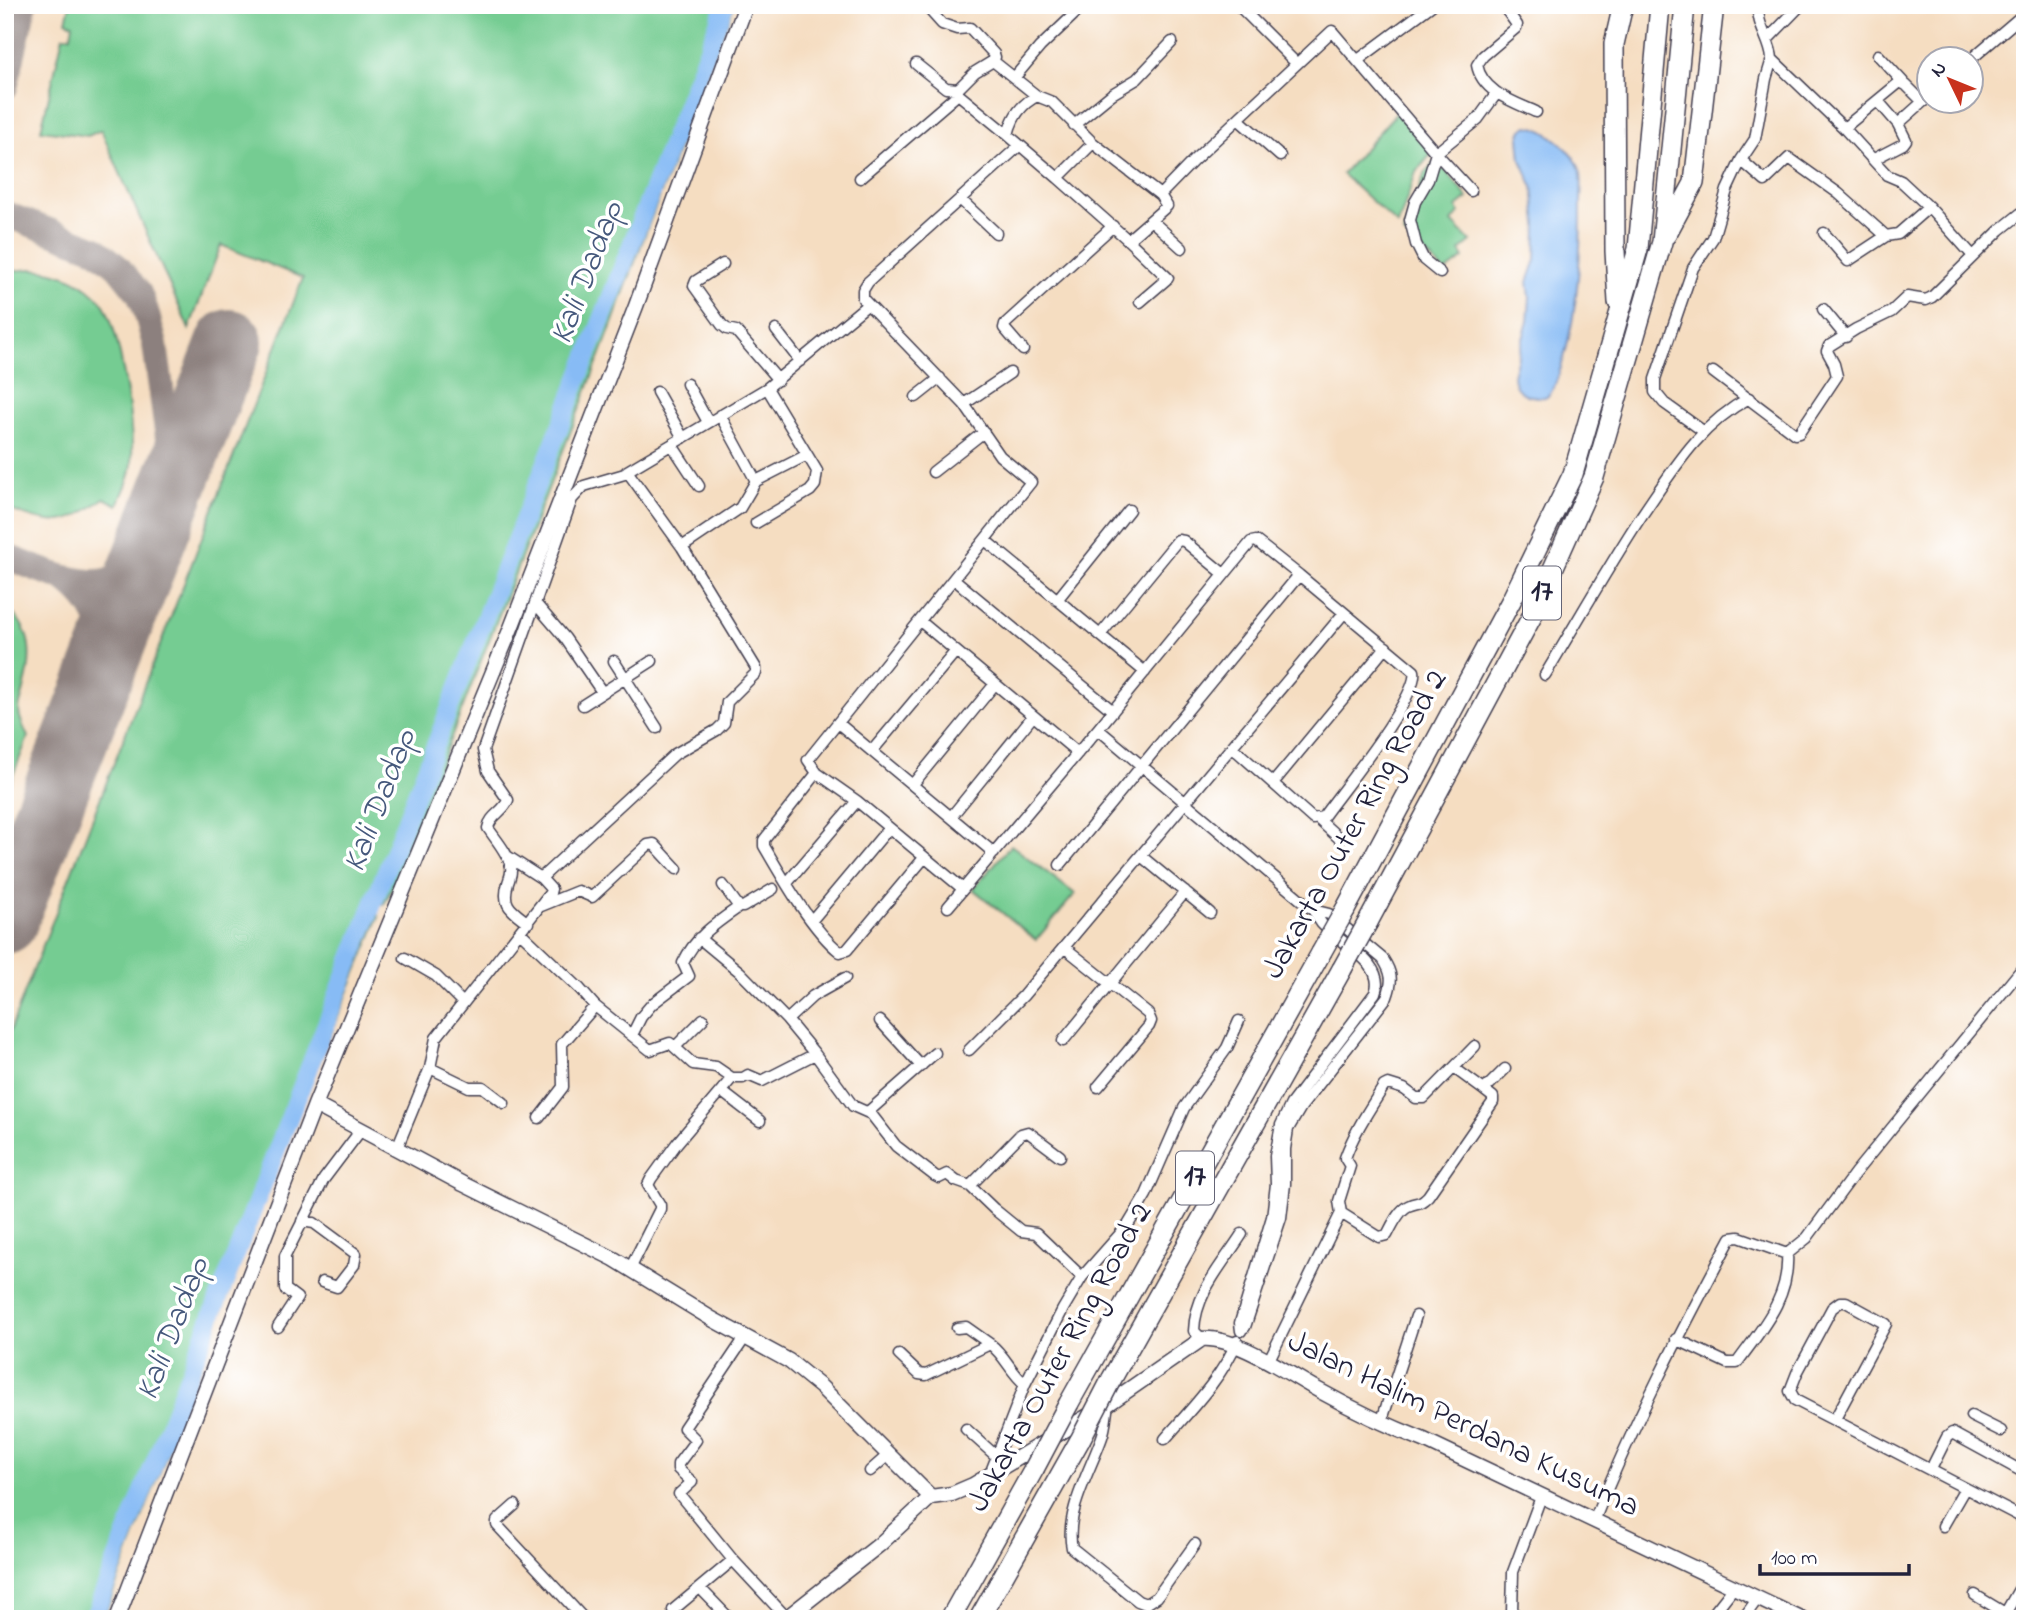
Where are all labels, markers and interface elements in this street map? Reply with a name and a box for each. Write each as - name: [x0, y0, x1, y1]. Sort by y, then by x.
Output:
- north arrow: [1914, 46, 1984, 116]
- text: N: [1925, 56, 1954, 84]
- water label: Kali Dadap: [539, 193, 638, 352]
- road number: 17: [1523, 566, 1561, 620]
- street label: Jakarta Outer Ring Road 2: [1251, 662, 1461, 988]
- water label: Kali Dadap: [332, 721, 431, 880]
- road number: 17: [1176, 1152, 1214, 1204]
- street label: Jakarta Outer Ring Road 2: [956, 1195, 1166, 1521]
- water label: Kali Dadap: [125, 1249, 224, 1408]
- street label: Jalan Halim Perdana Kusuma: [1279, 1319, 1647, 1531]
- scale bar: [1760, 1533, 1909, 1577]
- text: 100 m: [1771, 1544, 1817, 1574]

